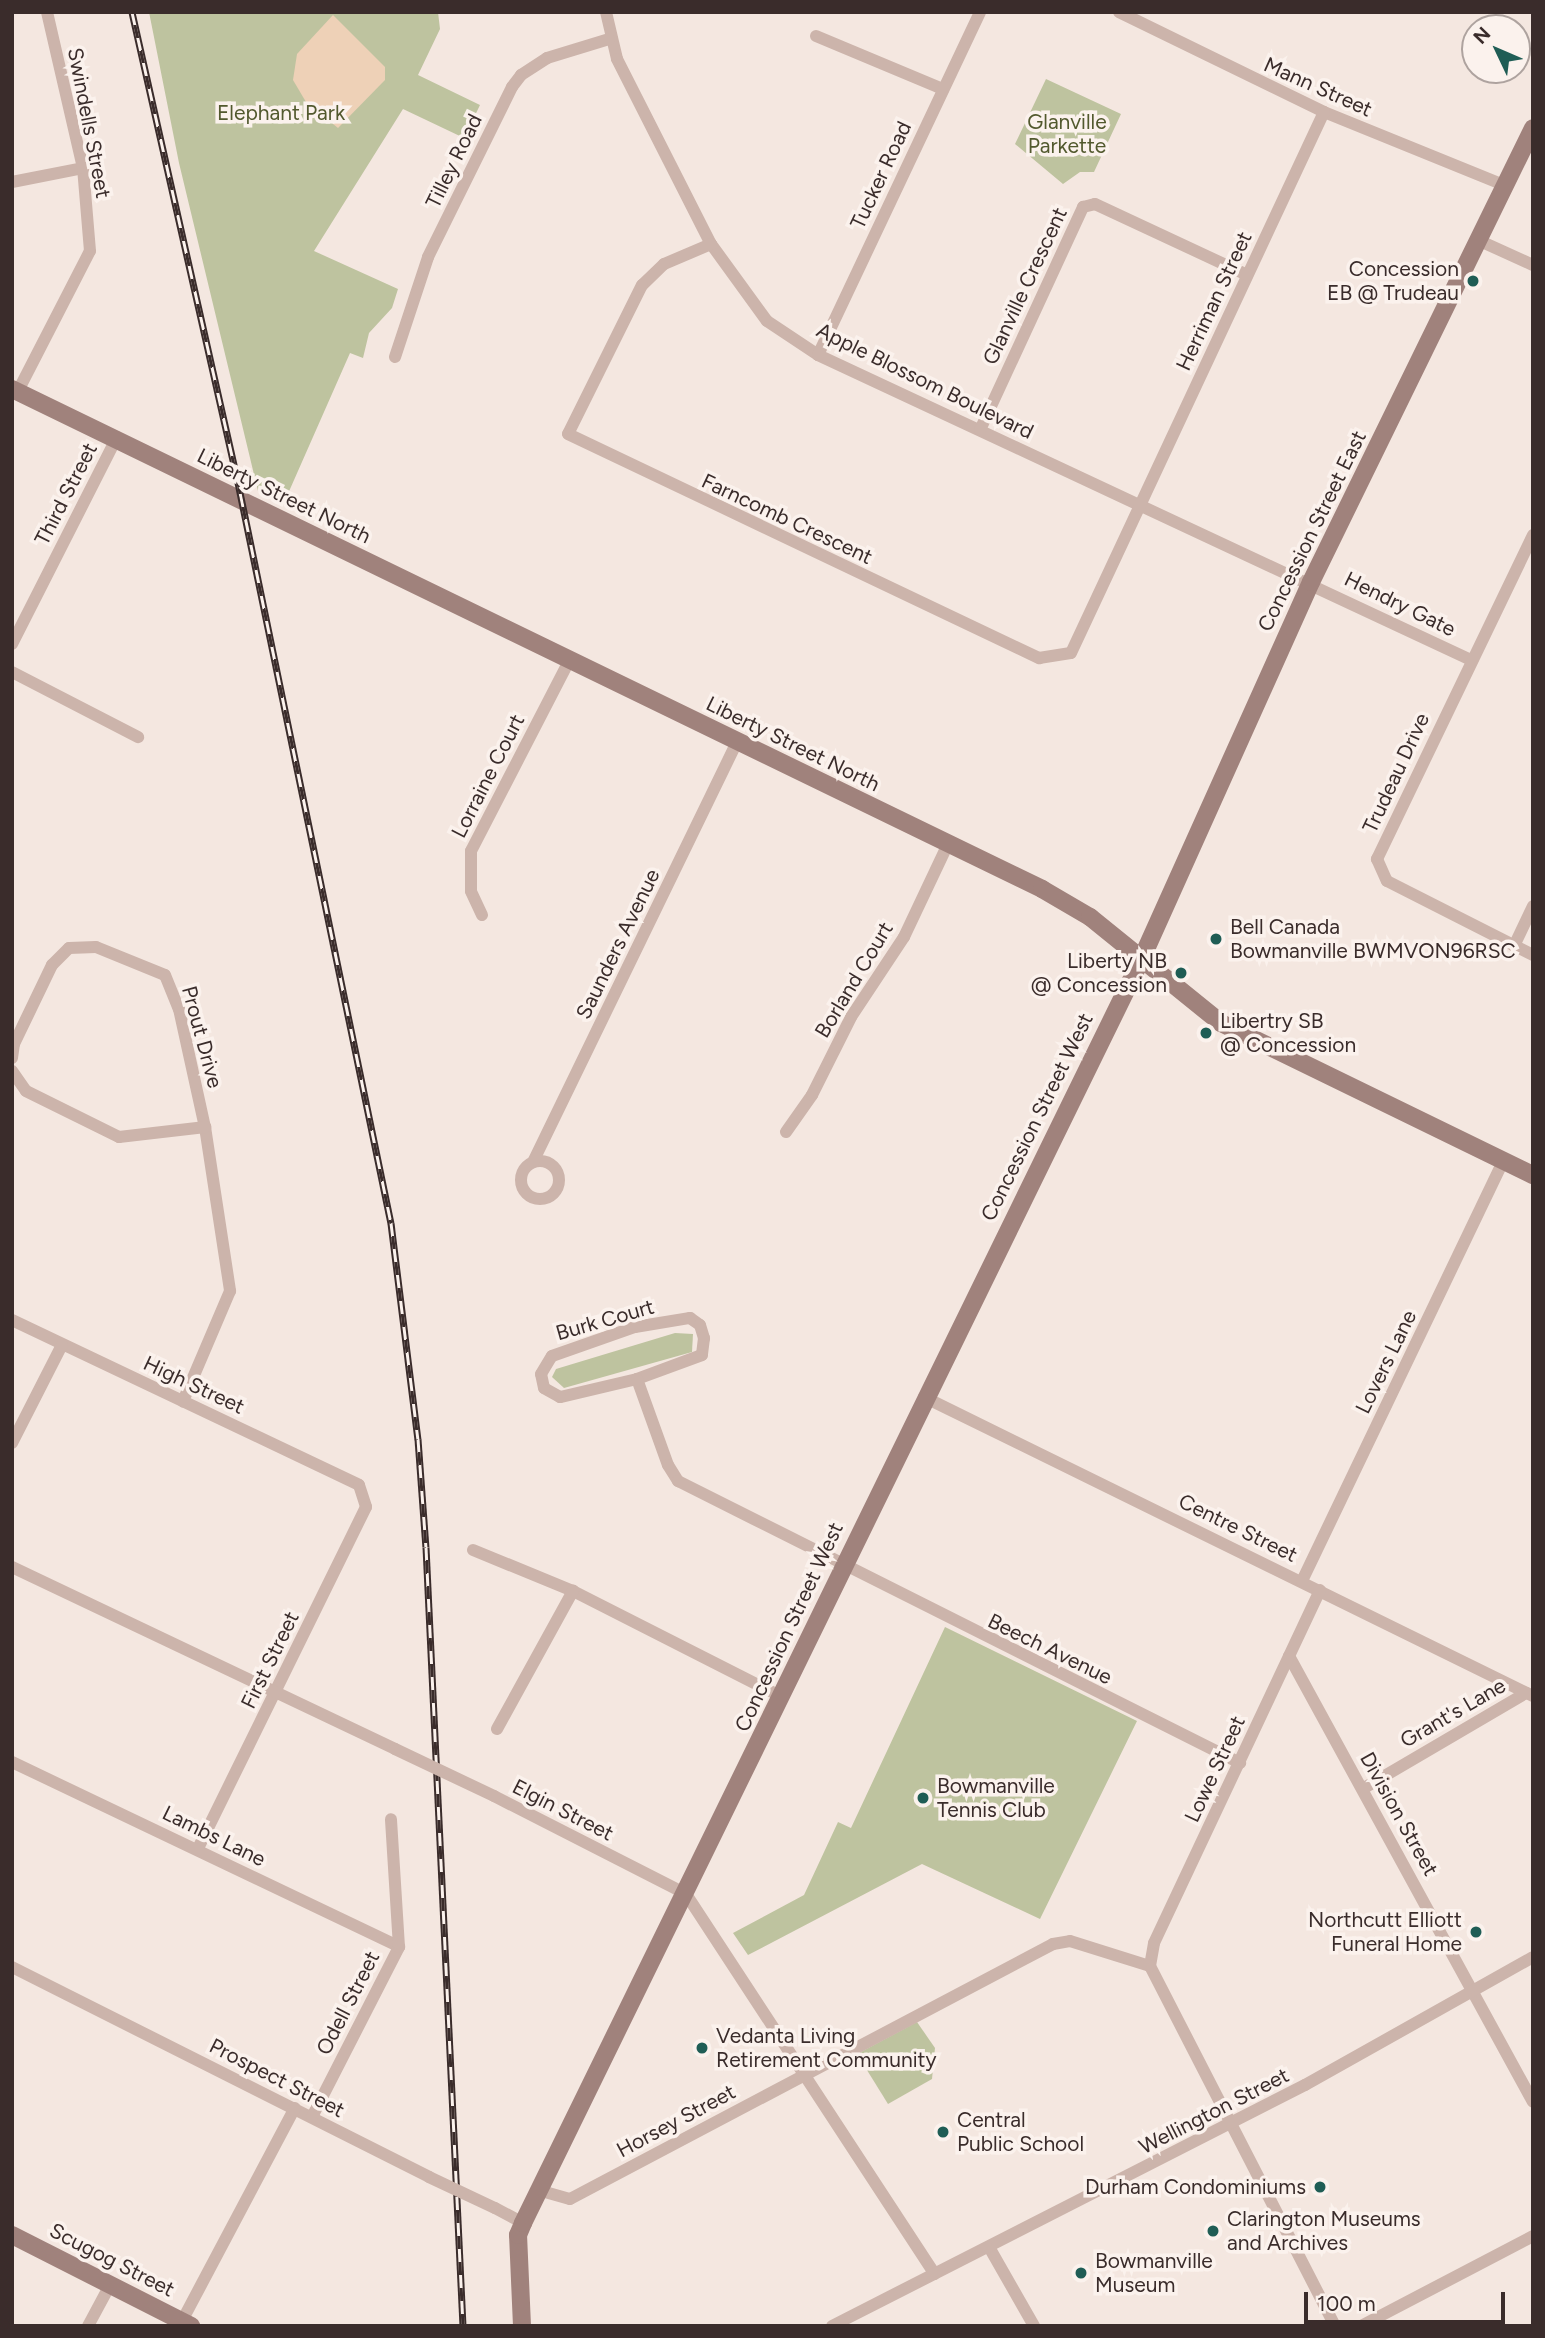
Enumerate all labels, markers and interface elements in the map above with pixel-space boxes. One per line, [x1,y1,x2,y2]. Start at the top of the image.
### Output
north arrow [1461,14,1531,84]
text: N [1469,22,1495,49]
street label: Swindells Street [62,46,116,200]
street label: Mann Street [1260,52,1376,122]
park label: Elephant Park [217,100,345,126]
park label: Glanville Parkette [1027,109,1107,159]
street label: Tilley Road [420,110,488,212]
street label: Tucker Road [845,117,917,233]
street label: Glanville Crescent [978,203,1072,369]
street label: Herriman Street [1171,227,1257,375]
place label: Concession EB @ Trudeau [1327,256,1459,306]
marker: Concession EB @ Trudeau [1465,273,1481,289]
street label: Apple Blossom Boulevard [812,317,1038,445]
street label: Concession Street East [1252,427,1372,635]
street label: Third Street [29,439,103,549]
street label: Liberty Street North [193,443,375,549]
street label: Farncomb Crescent [698,468,876,570]
street label: Hendry Gate [1340,566,1460,642]
street label: Liberty Street North [702,691,884,797]
street label: Trudeau Drive [1357,709,1435,837]
street label: Lorraine Court [446,710,530,842]
street label: Saunders Avenue [571,865,665,1023]
place label: Bell Canada Bowmanville BWMVON96RSC [1230,914,1516,964]
street label: Borland Court [810,917,898,1043]
marker: Bell Canada Bowmanville BWMVON96RSC [1208,931,1224,947]
place label: Liberty NB @ Concession [1031,948,1167,998]
marker: Liberty NB @ Concession [1173,965,1189,981]
street label: Prout Drive [176,983,228,1091]
place label: Libertry SB @ Concession [1220,1008,1356,1058]
street label: Concession Street West [976,1009,1098,1225]
marker: Libertry SB @ Concession [1198,1025,1214,1041]
street label: Burk Court [553,1294,657,1346]
street label: Lovers Lane [1350,1306,1422,1418]
street label: High Street [139,1351,249,1419]
street label: Centre Street [1175,1488,1301,1568]
street label: Concession Street West [729,1518,849,1736]
street label: First Street [236,1607,304,1713]
street label: Beech Avenue [984,1608,1116,1690]
street label: Grant's Lane [1396,1673,1510,1753]
street label: Lowe Street [1179,1712,1251,1826]
street label: Division Street [1355,1748,1443,1880]
place label: Bowmanville Tennis Club [937,1773,1055,1823]
street label: Elgin Street [508,1774,618,1846]
marker: Bowmanville Tennis Club [915,1790,931,1806]
street label: Lambs Lane [158,1800,270,1872]
place label: Northcutt Elliott Funeral Home [1308,1907,1462,1957]
marker: Northcutt Elliott Funeral Home [1468,1924,1484,1940]
street label: Odell Street [311,1947,385,2059]
place label: Vedanta Living Retirement Community [716,2023,937,2073]
street label: Prospect Street [205,2033,349,2123]
marker: Vedanta Living Retirement Community [694,2040,710,2056]
street label: Wellington Street [1135,2062,1293,2160]
street label: Horsey Street [612,2079,740,2163]
place label: Central Public School [957,2107,1084,2157]
marker: Central Public School [935,2124,951,2140]
place label: Durham Condominiums [1085,2174,1306,2200]
marker: Durham Condominiums [1312,2179,1328,2195]
place label: Clarington Museums and Archives [1227,2206,1421,2256]
street label: Scugog Street [45,2218,179,2302]
marker: Clarington Museums and Archives [1205,2223,1221,2239]
place label: Bowmanville Museum [1095,2248,1213,2298]
marker: Bowmanville Museum [1073,2265,1089,2281]
scale bar [1307,2278,1508,2322]
text: 100 m [1317,2291,1376,2316]

